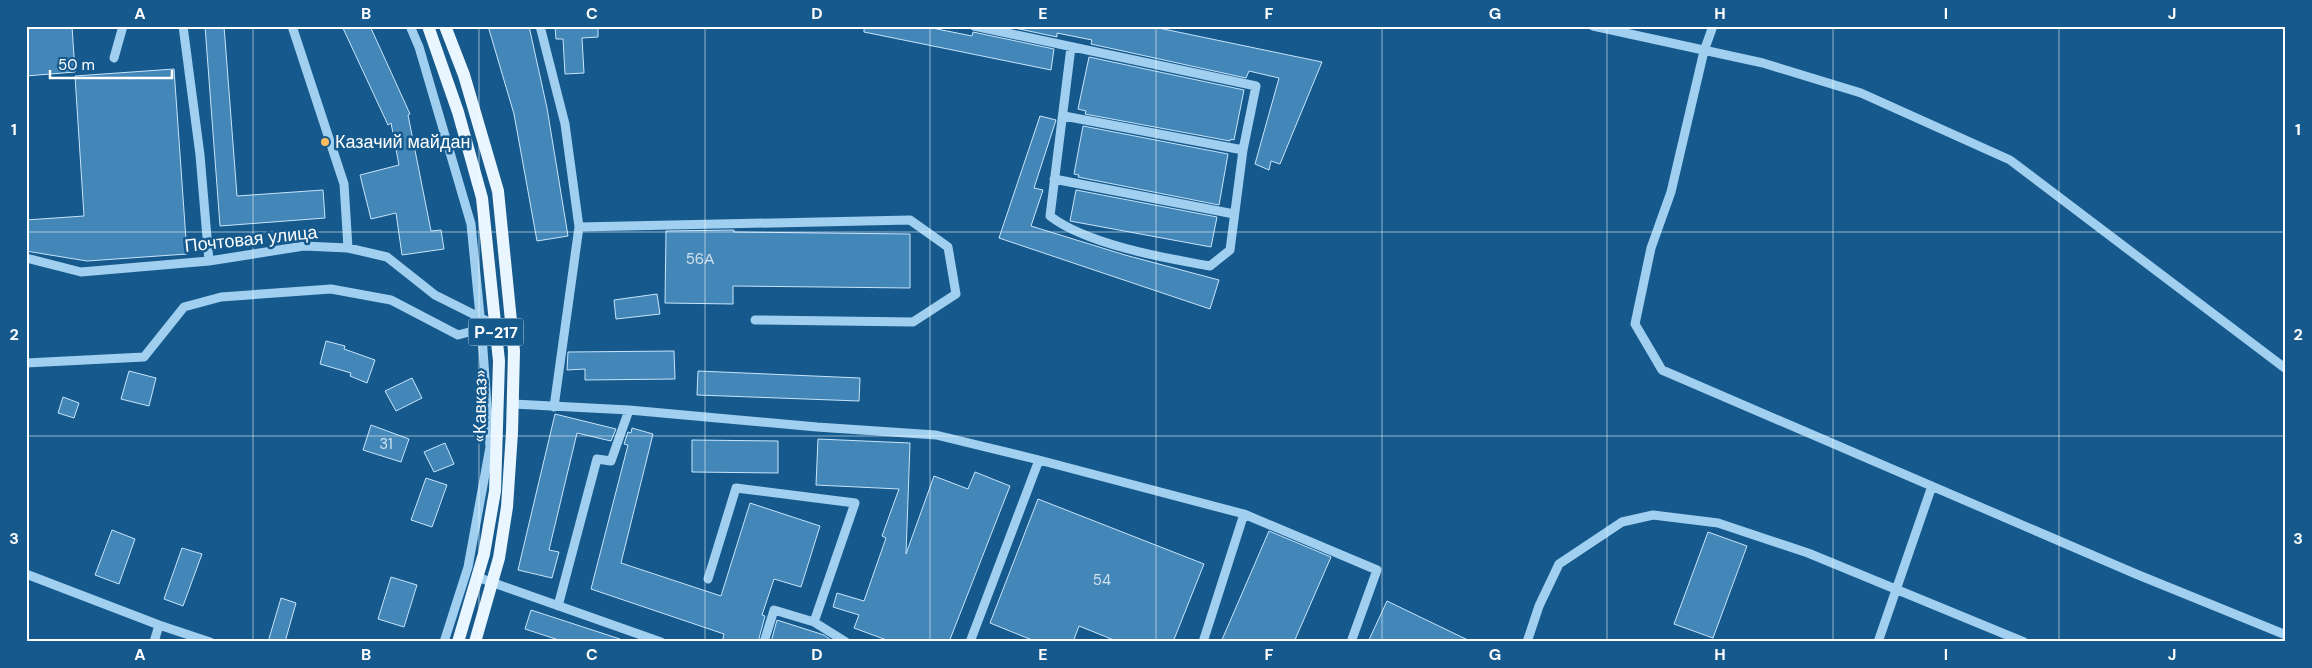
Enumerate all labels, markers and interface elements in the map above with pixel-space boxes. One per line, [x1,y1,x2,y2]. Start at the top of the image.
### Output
text: A [134,3,146,24]
text: B [361,3,371,24]
text: C [586,3,598,24]
text: D [811,3,823,24]
text: E [1038,3,1048,24]
text: F [1265,3,1274,24]
text: G [1489,3,1501,24]
text: H [1714,3,1726,24]
text: I [1944,3,1948,24]
text: J [2168,3,2176,24]
scale bar [50,48,172,80]
text: 50 m [58,55,95,75]
text: 1 [11,119,17,140]
text: 1 [2295,119,2301,140]
place label: Казачий майдан [335,130,470,154]
marker: Казачий майдан [319,136,331,148]
street label: Почтовая улица [183,220,320,258]
house number: 56А [686,249,714,269]
road number: Р-217 [468,318,524,346]
text: 2 [9,324,19,345]
text: 2 [2293,324,2303,345]
street label: «Кавказ» [467,369,493,443]
house number: 31 [379,434,393,454]
text: 3 [9,528,19,549]
text: 3 [2293,528,2303,549]
house number: 54 [1093,570,1111,590]
text: A [134,644,146,665]
text: B [361,644,371,665]
text: C [586,644,598,665]
text: D [811,644,823,665]
text: E [1038,644,1048,665]
text: F [1265,644,1274,665]
text: G [1489,644,1501,665]
text: H [1714,644,1726,665]
text: I [1944,644,1948,665]
text: J [2168,644,2176,665]

